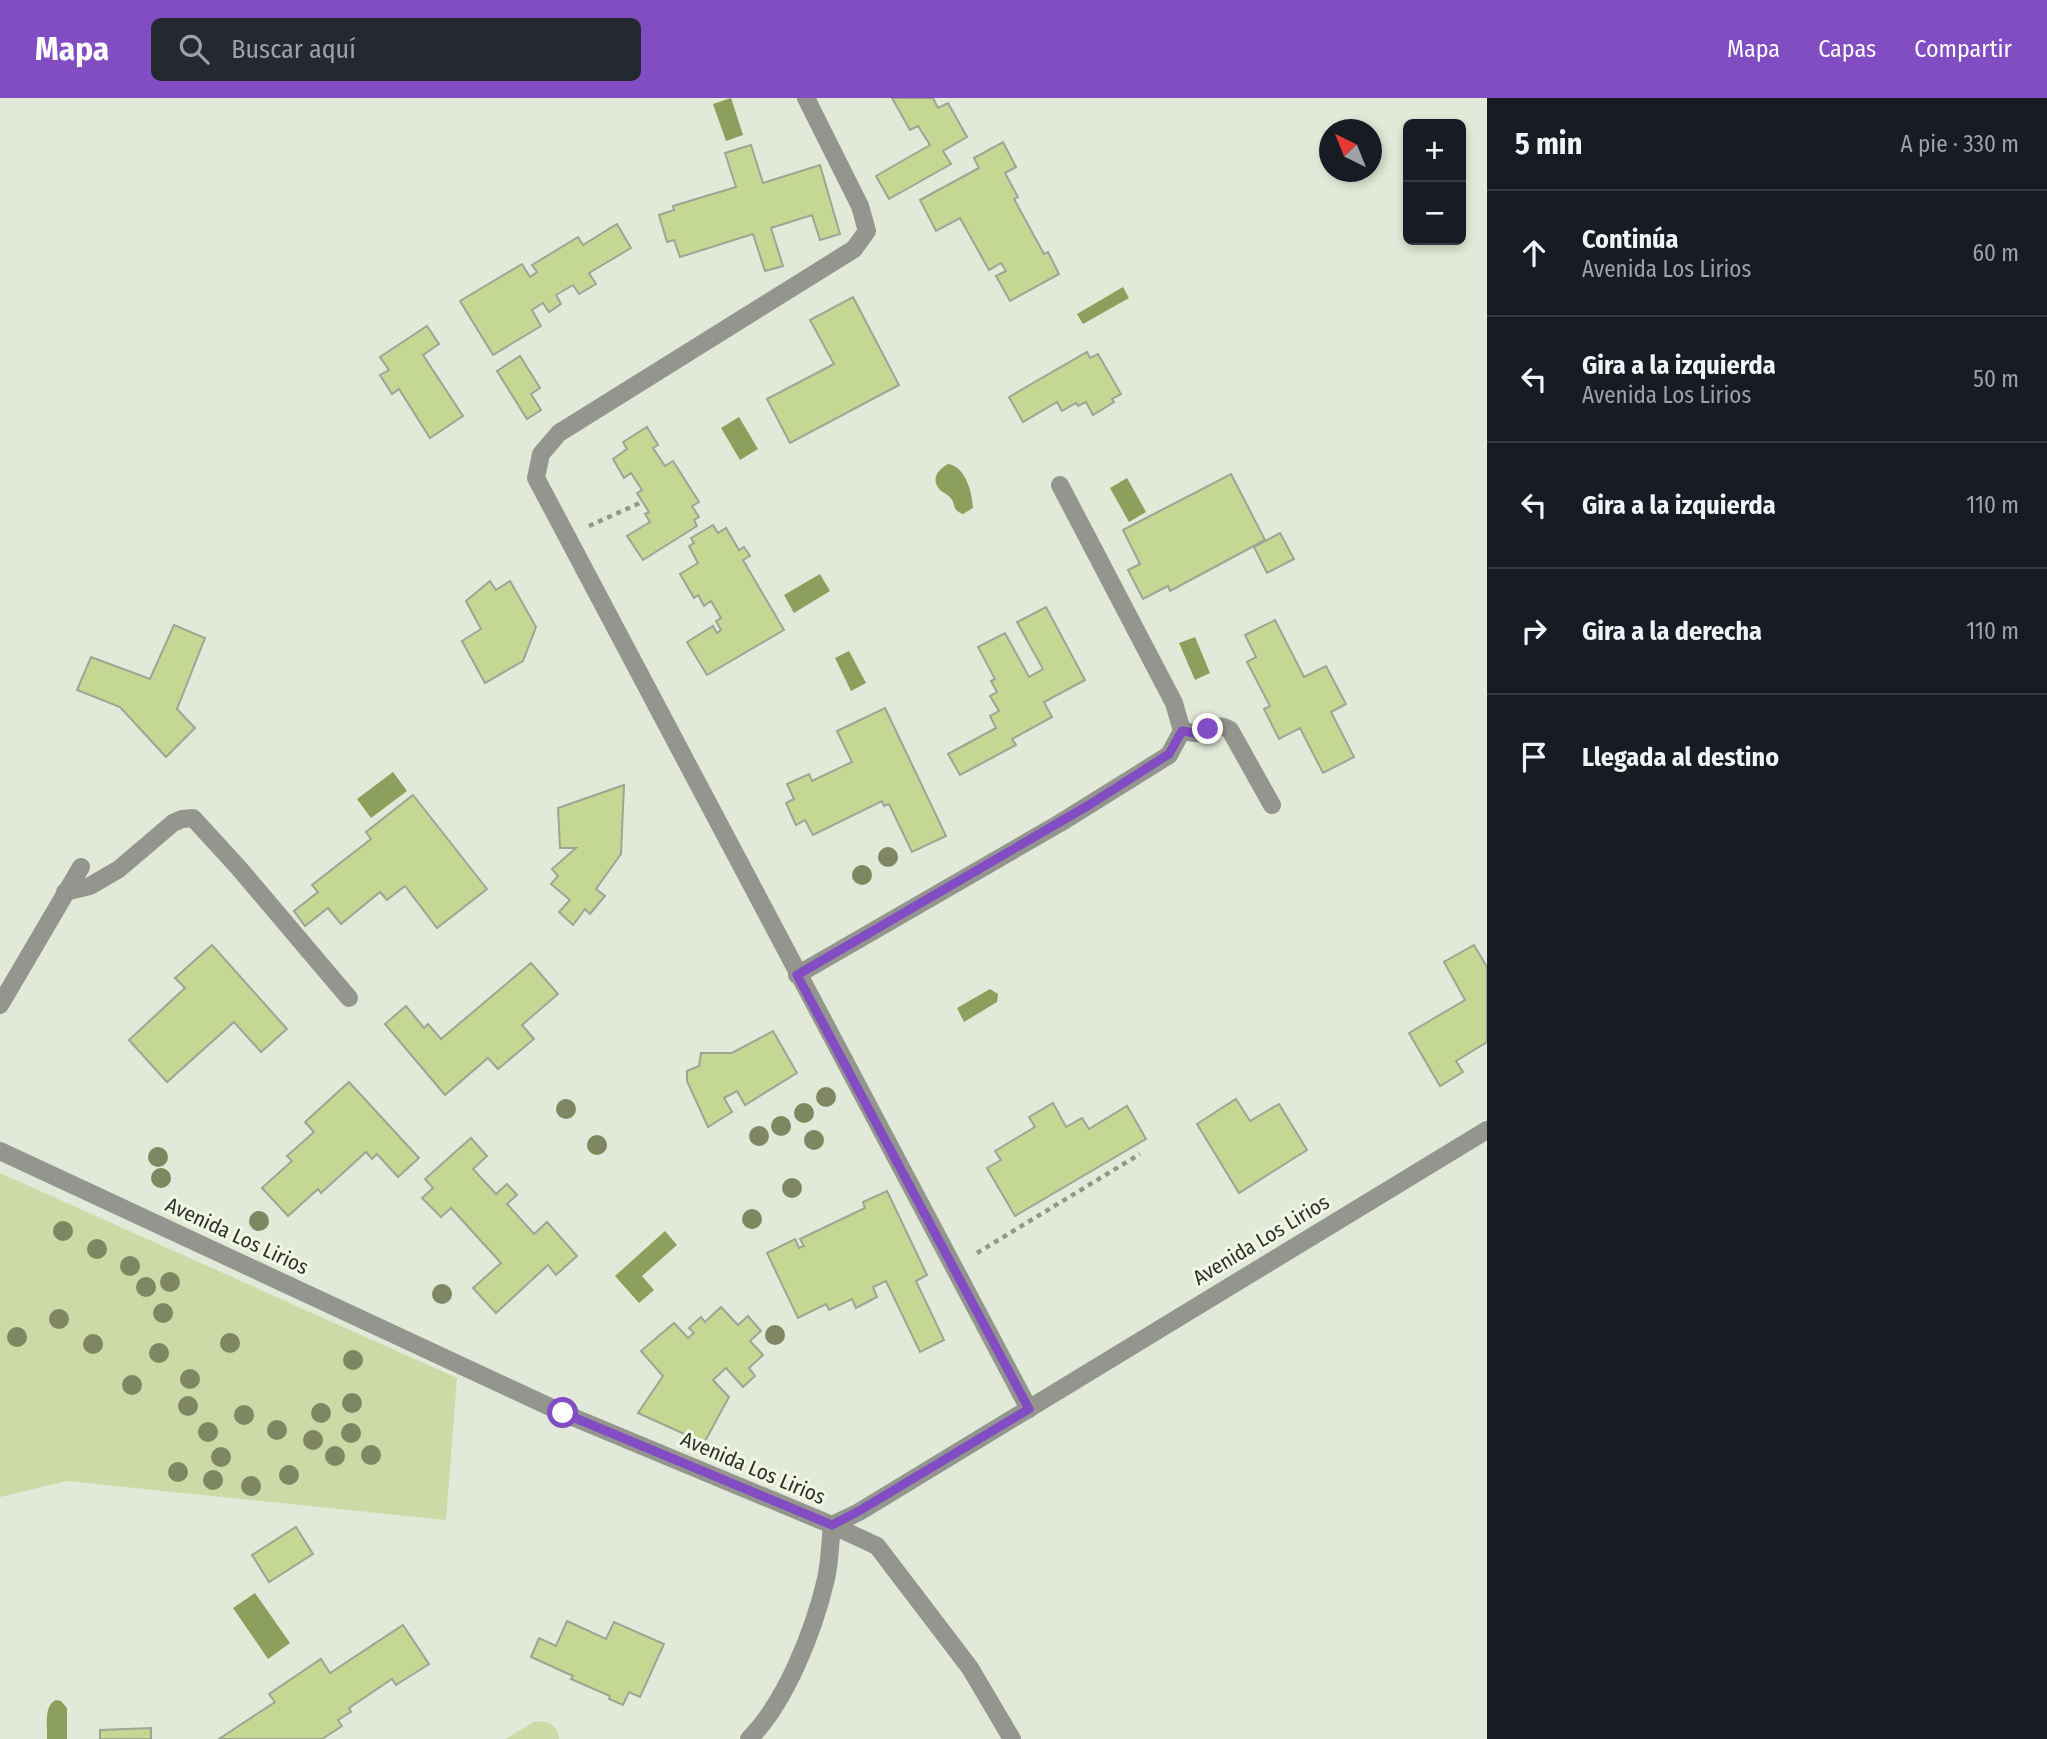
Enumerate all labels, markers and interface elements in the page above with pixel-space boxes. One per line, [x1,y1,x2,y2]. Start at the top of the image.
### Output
search box [151,18,641,81]
text: Mapa [35,29,109,69]
icon: search [175,30,213,68]
text: Buscar aquí [231,34,356,65]
text: Mapa [1727,35,1780,63]
text: Capas [1818,35,1876,63]
text: Compartir [1914,35,2012,63]
north arrow [1319,119,1382,182]
map controls [1403,119,1466,245]
button: + [1403,119,1466,182]
text: 5 min [1515,126,1582,162]
text: A pie · 330 m [1901,130,2019,158]
button: − [1403,182,1466,245]
text: Continúa [1582,224,1679,255]
icon: ahead [1515,234,1553,272]
text: 60 m [1973,239,2019,267]
text: Avenida Los Lirios [1582,255,1751,283]
text: Gira a la izquierda [1582,350,1776,381]
icon: left [1515,360,1553,398]
text: 50 m [1973,365,2019,393]
text: Avenida Los Lirios [1582,381,1751,409]
icon: left [1515,486,1553,524]
text: Gira a la izquierda [1582,490,1776,521]
text: 110 m [1966,491,2019,519]
icon: right [1515,612,1553,650]
text: Gira a la derecha [1582,616,1762,647]
text: 110 m [1966,617,2019,645]
route end [1192,713,1223,744]
icon: arrive [1515,738,1553,776]
text: Llegada al destino [1582,742,1779,773]
street label: Avenida Los Lirios [1188,1189,1334,1291]
street label: Avenida Los Lirios [161,1192,313,1280]
route start [547,1397,578,1428]
street label: Avenida Los Lirios [677,1426,829,1510]

